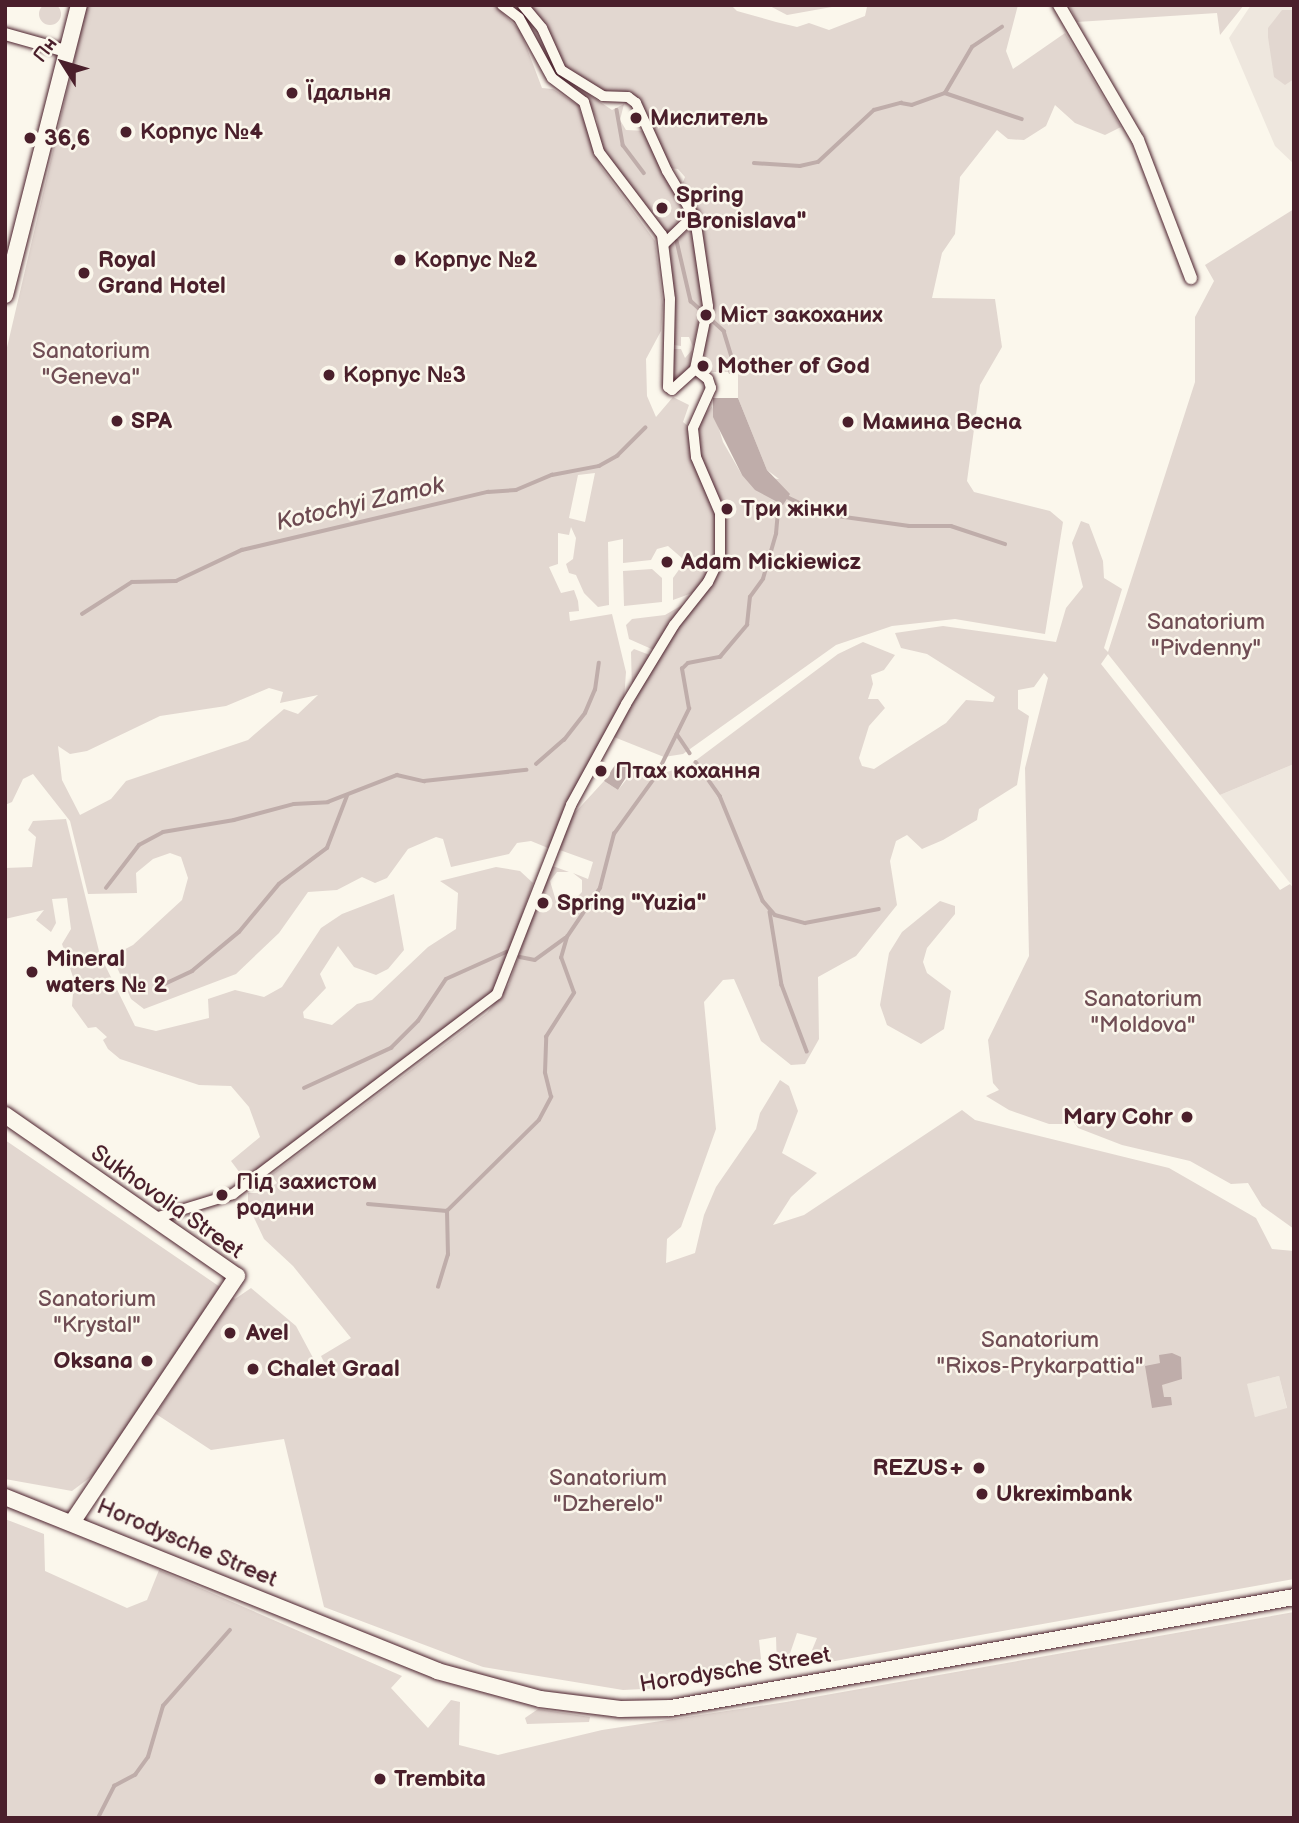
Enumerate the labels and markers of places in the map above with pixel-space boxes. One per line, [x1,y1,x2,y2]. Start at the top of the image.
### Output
place label: Їдальня [306,79,391,107]
marker: Їдальня [284,85,300,101]
place label: Мислитель [650,104,768,132]
marker: Мислитель [628,110,644,126]
place label: Корпус №4 [140,118,263,146]
place label: 36,6 [44,124,90,152]
marker: Корпус №4 [118,124,134,140]
marker: 36,6 [22,130,38,146]
place label: Spring "Bronislava" [676,181,806,235]
marker: Spring "Bronislava" [654,200,670,216]
place label: Royal Grand Hotel [98,246,226,300]
place label: Корпус №2 [414,246,537,274]
marker: Корпус №2 [392,252,408,268]
marker: Royal Grand Hotel [76,265,92,281]
place label: Міст закоханих [720,301,883,329]
marker: Міст закоханих [698,307,714,323]
place label: Mother of God [717,352,870,380]
marker: Mother of God [695,358,711,374]
place label: Корпус №3 [343,361,466,389]
marker: Корпус №3 [321,367,337,383]
place label: SPA [131,407,172,435]
place label: Мамина Весна [862,408,1022,436]
marker: SPA [109,413,125,429]
marker: Мамина Весна [840,414,856,430]
place label: Три жінки [741,495,848,523]
marker: Три жінки [719,501,735,517]
place label: Adam Mickiewicz [681,548,861,576]
marker: Adam Mickiewicz [659,554,675,570]
place label: Птах кохання [615,757,761,785]
marker: Птах кохання [593,763,609,779]
place label: Spring "Yuzia" [557,889,707,917]
marker: Spring "Yuzia" [535,895,551,911]
place label: Mineral waters № 2 [46,945,167,999]
marker: Mineral waters № 2 [24,964,40,980]
place label: Mary Cohr [1062,1103,1173,1131]
marker: Mary Cohr [1179,1109,1195,1125]
place label: Під захистом родини [236,1168,377,1222]
marker: Під захистом родини [214,1187,230,1203]
place label: Avel [246,1319,289,1347]
marker: Avel [220,1323,240,1343]
place label: Oksana [54,1347,133,1375]
marker: Oksana [139,1353,155,1369]
place label: Chalet Graal [267,1355,400,1383]
marker: Chalet Graal [245,1361,261,1377]
place label: REZUS+ [872,1454,965,1482]
marker: REZUS+ [971,1460,987,1476]
place label: Ukreximbank [996,1480,1132,1508]
marker: Ukreximbank [974,1486,990,1502]
place label: Trembita [394,1765,486,1793]
marker: Trembita [372,1771,388,1787]

